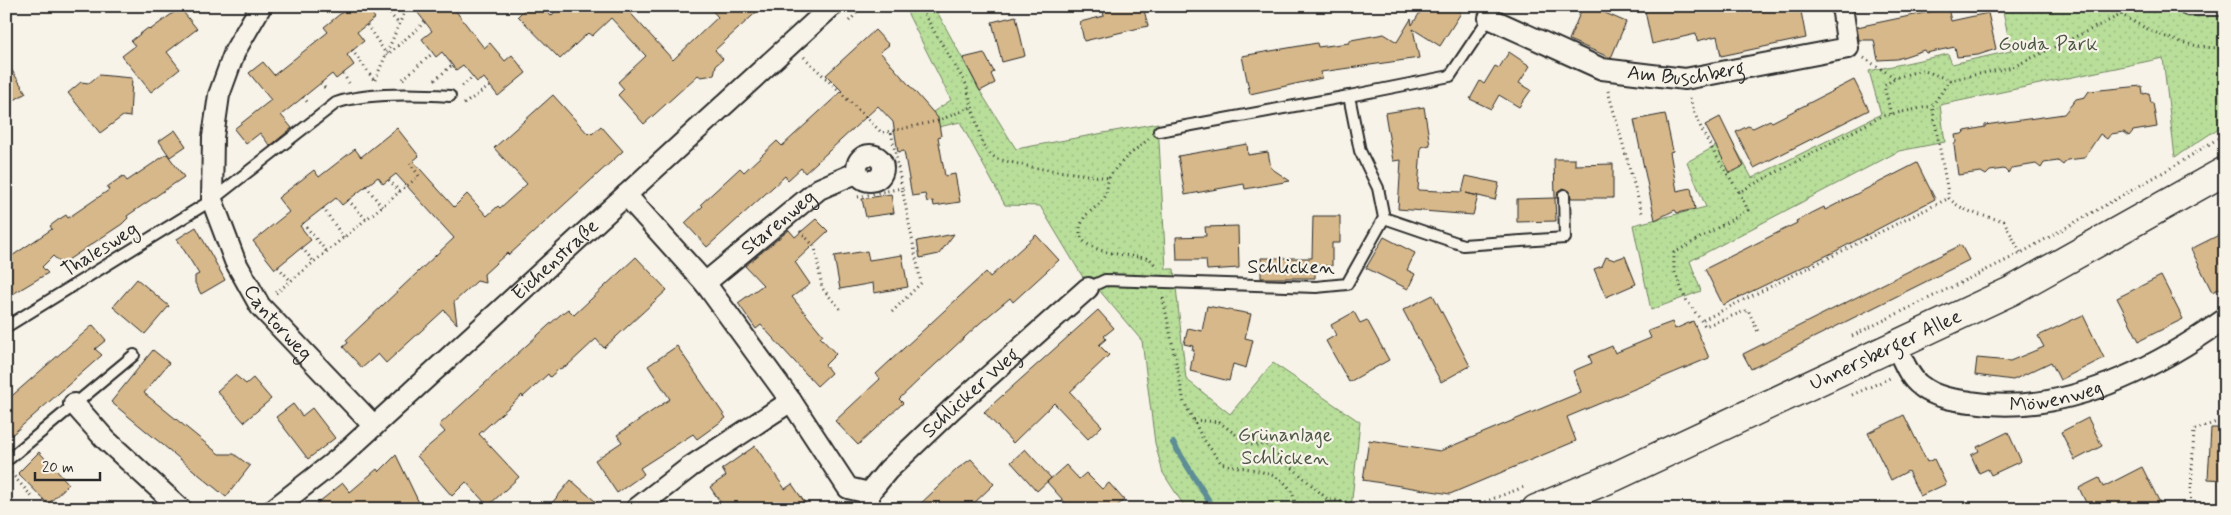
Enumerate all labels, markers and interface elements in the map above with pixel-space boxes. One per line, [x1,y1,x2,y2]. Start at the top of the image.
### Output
park label: Gouda Park [1998,31,2098,58]
street label: Am Buschberg [1626,54,1748,93]
street label: Starenweg [735,184,822,262]
street label: Eichenstraße [506,213,605,307]
street label: Thalesweg [56,216,144,285]
street label: Schlicken [1247,254,1335,281]
street label: Cantorweg [237,280,319,367]
street label: Unnersberger Allee [1805,303,1966,397]
street label: Schlicker Weg [916,342,1027,444]
street label: Möwenweg [2009,374,2106,418]
park label: Grünanlage Schlicken [1238,422,1332,472]
scale bar [35,450,100,482]
text: 20 m [42,458,74,478]

